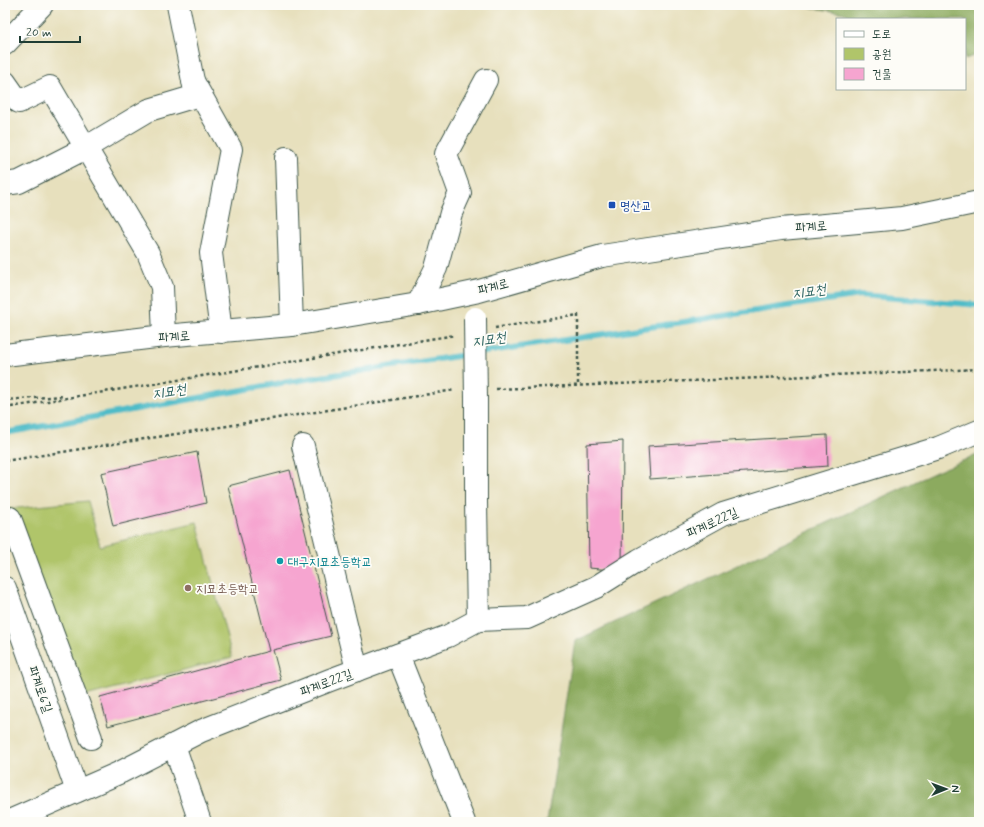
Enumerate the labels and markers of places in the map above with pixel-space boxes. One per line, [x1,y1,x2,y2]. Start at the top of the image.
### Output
place label: 명산교 [620,198,651,215]
marker: 명산교 [607,200,617,210]
place label: 대구지묘초등학교 [288,554,372,571]
marker: 대구지묘초등학교 [275,556,285,566]
place label: 지묘초등학교 [196,581,259,598]
marker: 지묘초등학교 [183,583,193,593]

